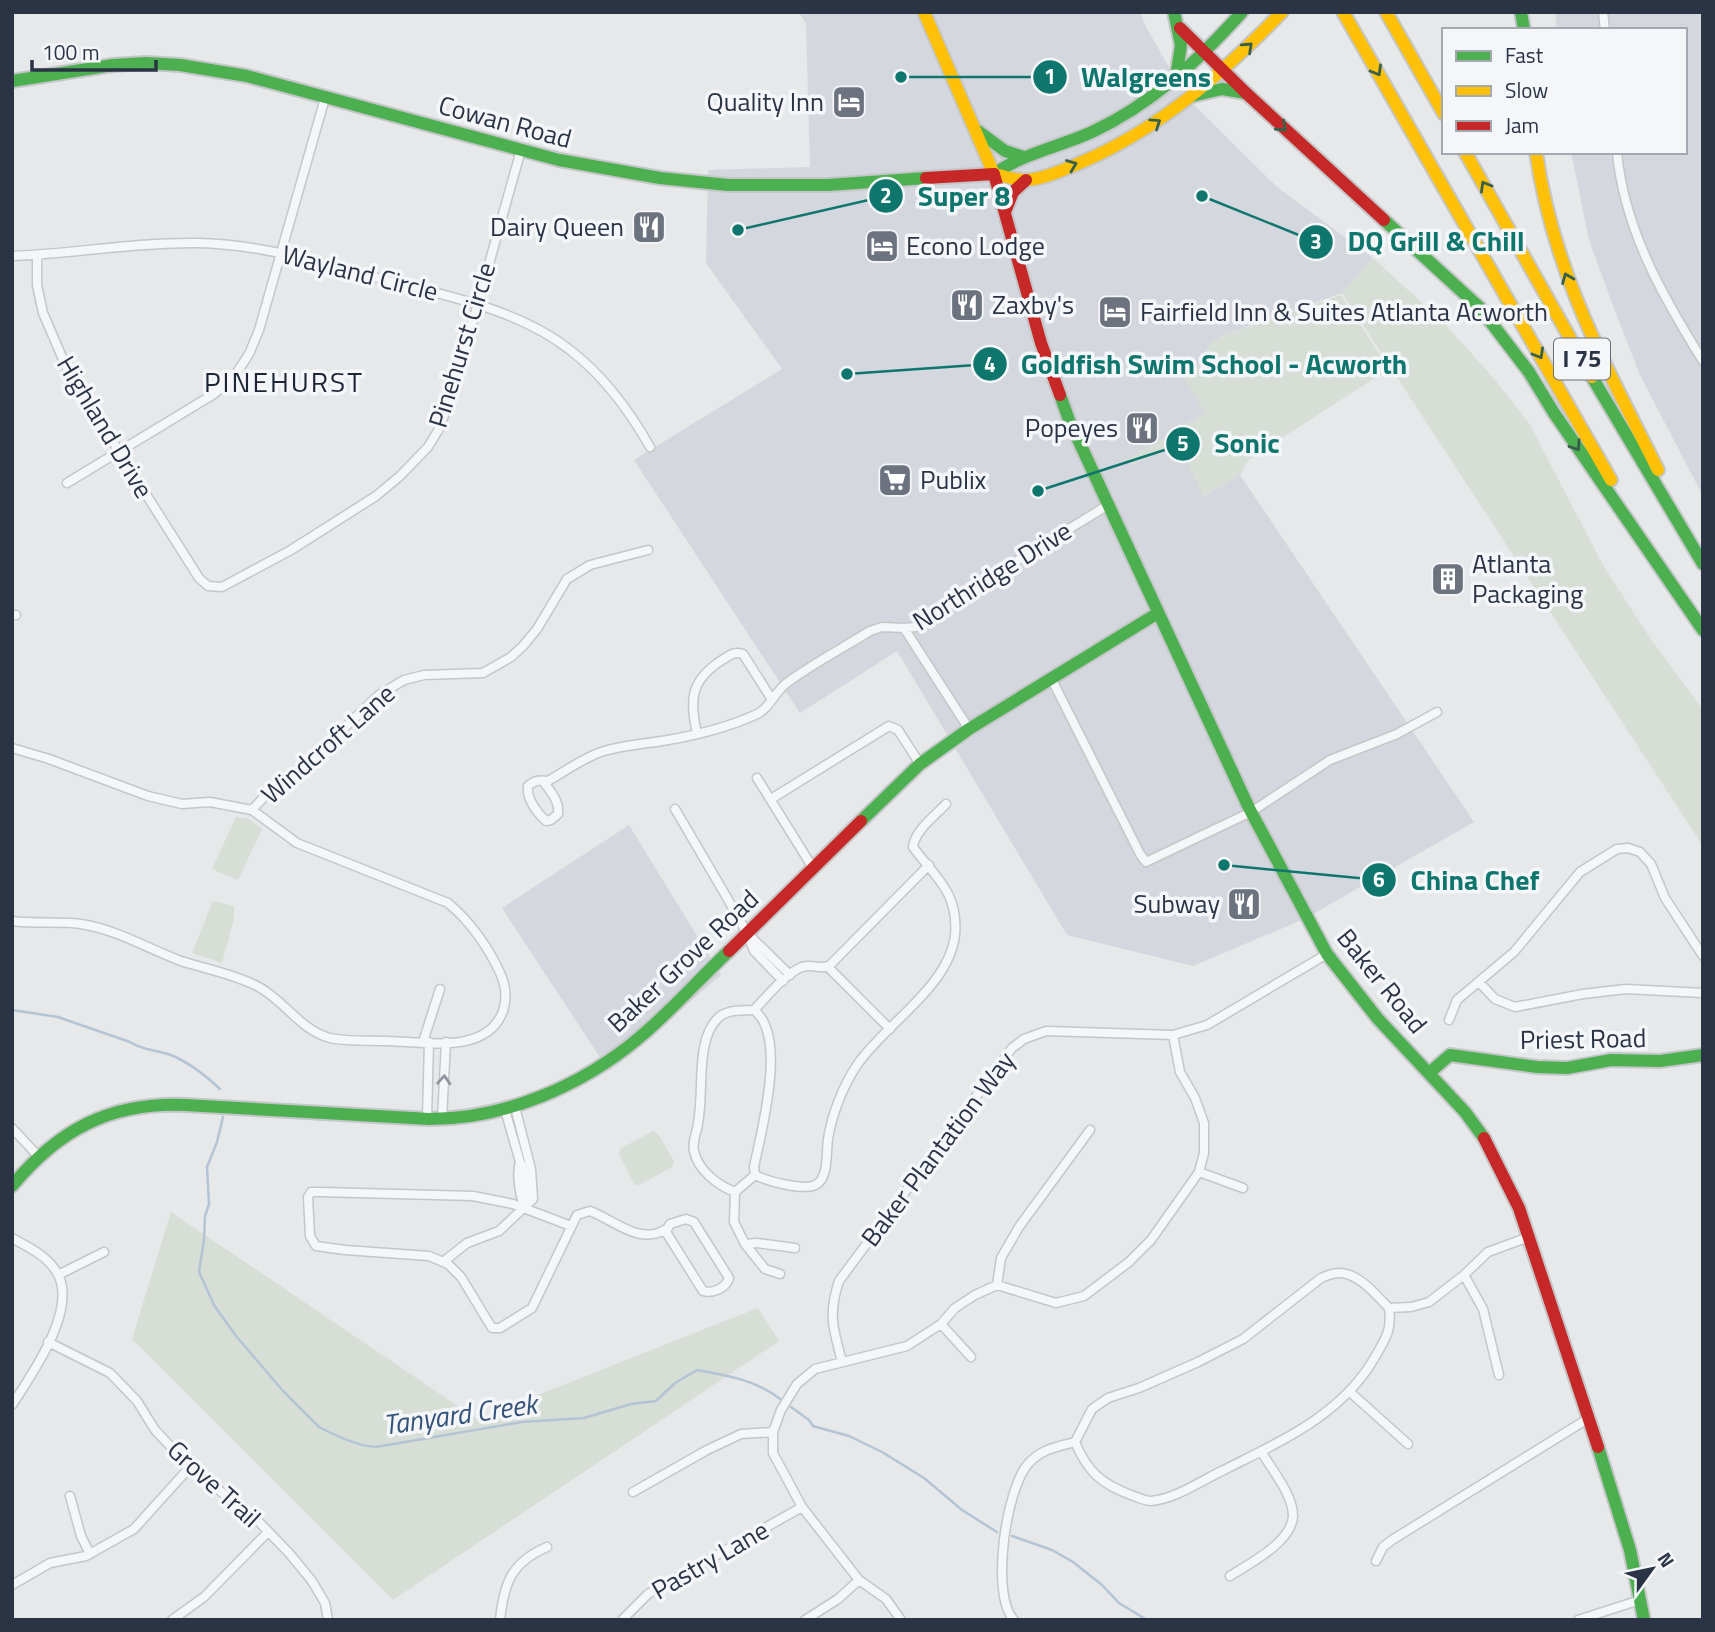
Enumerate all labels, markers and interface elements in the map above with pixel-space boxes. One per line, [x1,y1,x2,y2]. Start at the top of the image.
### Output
scale bar [32,28,156,72]
legend [1442,28,1687,154]
text: 100 m [42,36,99,68]
text: Fast [1505,39,1544,71]
one-way arrow [1240,43,1253,55]
callout: Walgreens [1032,52,1226,101]
text: Walgreens [1081,55,1211,98]
text: 1 [1044,60,1056,92]
one-way arrow [1369,64,1382,77]
text: Slow [1505,74,1548,106]
place label: Quality Inn [707,82,824,121]
hotel icon: Quality Inn [830,83,868,121]
street label: Cowan Road [434,85,576,158]
text: Jam [1505,109,1539,141]
one-way arrow [1148,119,1161,131]
one-way arrow [1274,119,1287,131]
one-way arrow [1066,160,1078,174]
callout: Super 8 [869,171,1024,220]
text: Super 8 [918,174,1010,217]
text: 2 [880,179,892,211]
one-way arrow [1480,181,1493,194]
place label: Dairy Queen [490,207,624,246]
restaurant icon: Dairy Queen [630,208,668,246]
callout: DQ Grill & Chill [1299,217,1539,266]
text: DQ Grill & Chill [1347,219,1525,262]
text: 3 [1310,225,1322,257]
place label: Econo Lodge [906,226,1045,265]
hotel icon: Econo Lodge [863,227,901,265]
street label: Wayland Circle [278,234,442,311]
street label: Pinehurst Circle [418,257,505,432]
one-way arrow [1562,273,1576,285]
place label: Zaxby's [992,285,1074,324]
restaurant icon: Zaxby's [948,286,986,324]
place label: Fairfield Inn & Suites Atlanta Acworth [1140,292,1548,331]
hotel icon: Fairfield Inn & Suites Atlanta Acworth [1096,293,1134,331]
road number: I 75 [1554,338,1610,380]
callout: Goldfish Swim School - Acworth [972,340,1422,389]
text: Goldfish Swim School - Acworth [1021,342,1407,385]
one-way arrow [1530,346,1543,359]
street label: Highland Drive [48,348,163,505]
text: 4 [984,348,996,380]
district label: PINEHURST [204,360,364,403]
place label: Popeyes [1025,408,1118,447]
restaurant icon: Popeyes [1123,409,1161,447]
callout: Sonic [1165,419,1294,468]
text: Sonic [1214,421,1280,464]
text: 5 [1177,427,1189,459]
one-way arrow [1568,438,1581,451]
place label: Publix [920,460,987,499]
supermarket icon: Publix [876,461,914,499]
street label: Northridge Drive [905,511,1079,640]
place label: Atlanta Packaging [1472,544,1583,613]
building icon: Atlanta Packaging [1429,560,1467,598]
street label: Windcroft Lane [252,674,403,813]
callout: China Chef [1362,856,1553,905]
text: China Chef [1411,858,1539,901]
text: 6 [1373,863,1385,895]
street label: Baker Grove Road [598,880,767,1041]
place label: Subway [1133,884,1220,923]
restaurant icon: Subway [1225,885,1263,923]
street label: Baker Road [1328,920,1437,1042]
street label: Priest Road [1519,1018,1647,1059]
street label: Baker Plantation Way [851,1043,1024,1255]
one-way arrow [437,1075,452,1086]
water label: Tanyard Creek [380,1381,543,1446]
street label: Grove Trail [159,1431,270,1536]
street label: Pastry Lane [644,1510,776,1609]
north arrow [1617,1534,1687,1604]
text: N [1651,1546,1682,1573]

